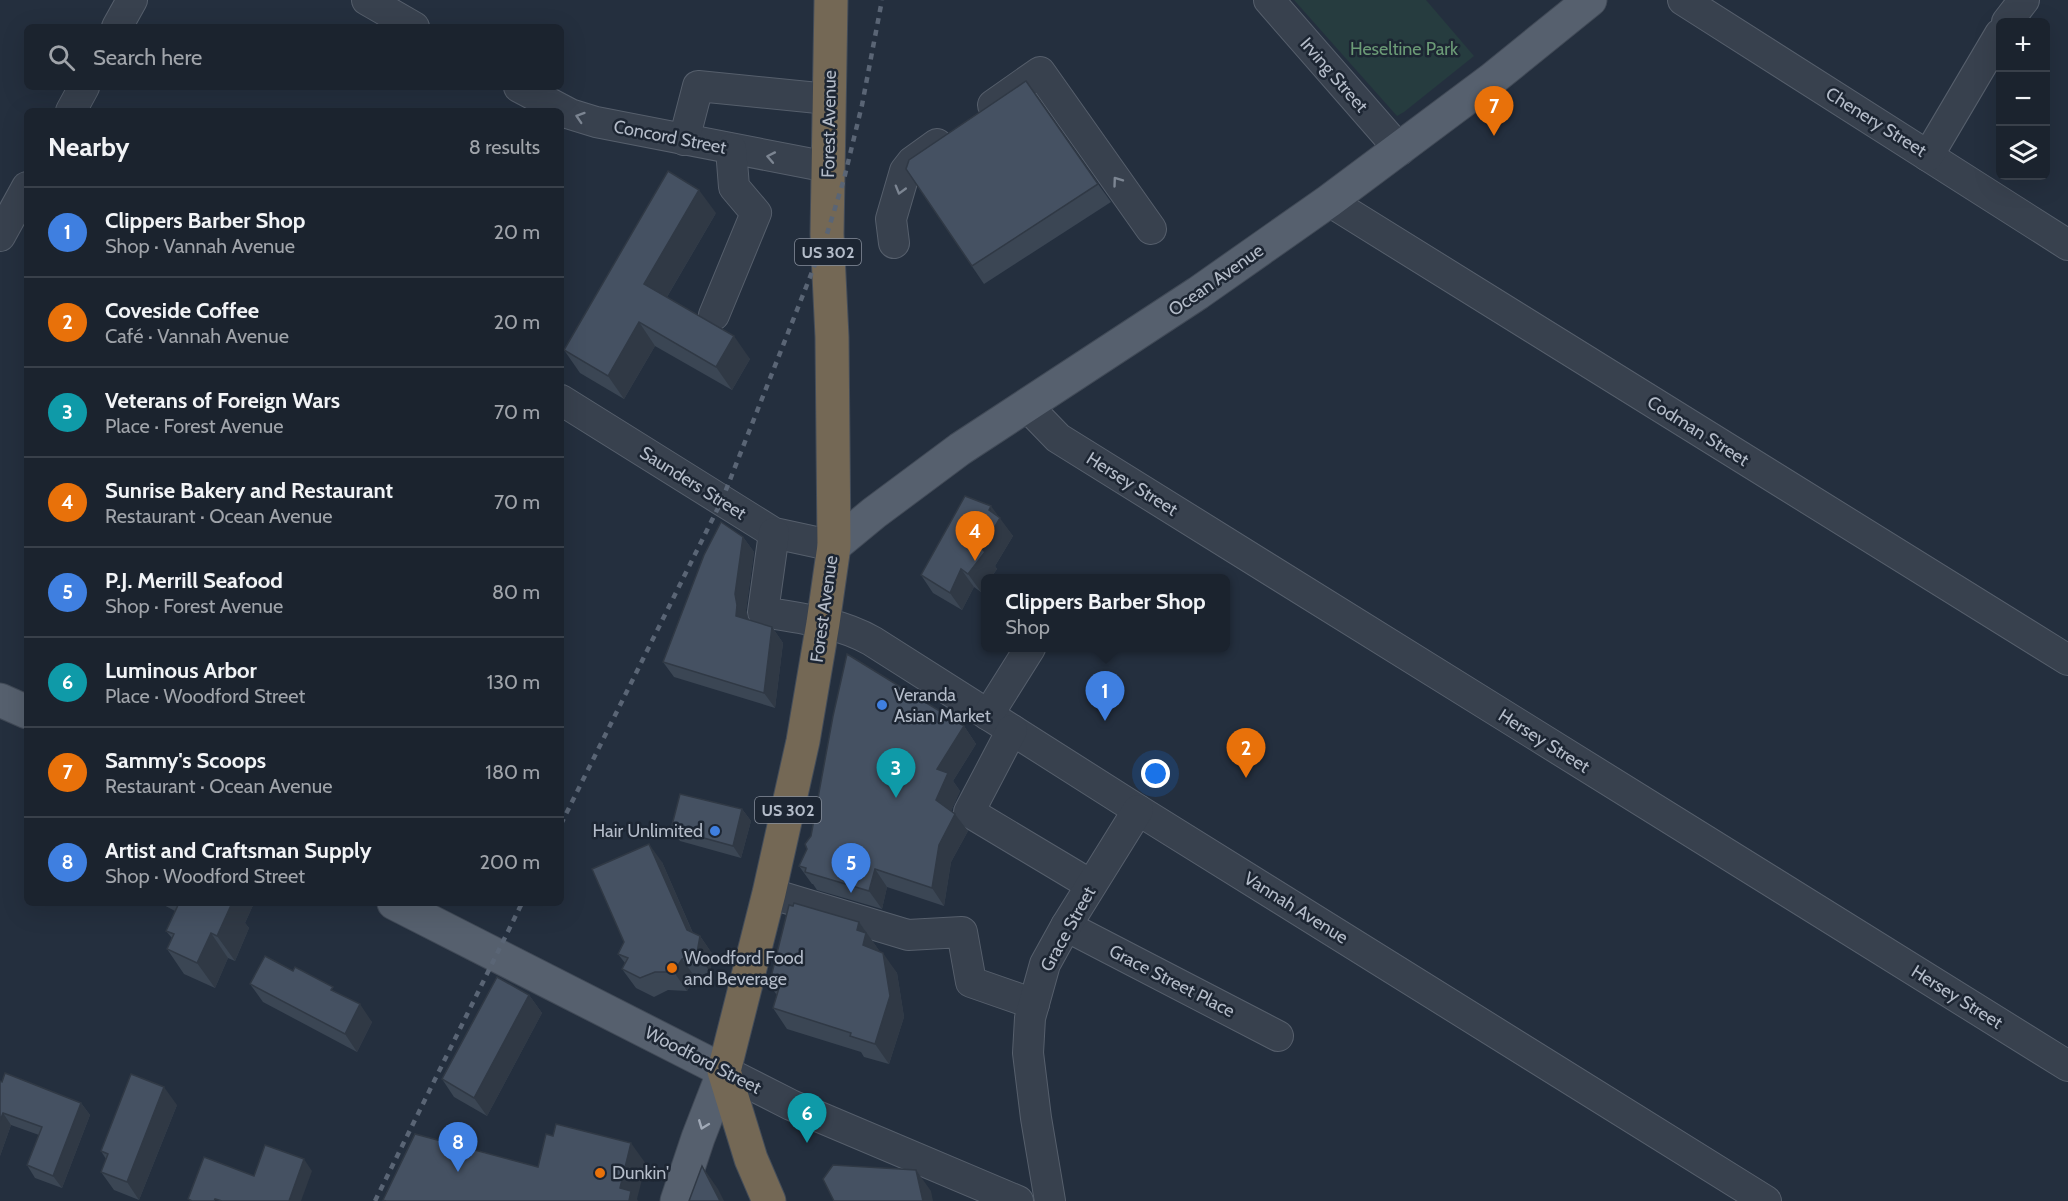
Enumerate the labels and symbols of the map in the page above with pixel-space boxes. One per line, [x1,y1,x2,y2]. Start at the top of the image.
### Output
street label: Irving Street [1295,33,1373,117]
park label: Heseltine Park [1350,38,1459,60]
street label: Forest Avenue [817,70,841,178]
street label: Chenery Street [1822,82,1930,162]
pin: 7 [1474,86,1514,136]
one-way arrow [575,112,586,124]
street label: Concord Street [612,115,728,159]
one-way arrow [766,151,776,164]
one-way arrow [1113,177,1124,188]
one-way arrow [894,185,907,195]
road number: US 302 [795,239,861,265]
street label: Ocean Avenue [1164,239,1268,321]
street label: Codman Street [1643,391,1753,471]
street label: Saunders Street [636,442,750,524]
street label: Hersey Street [1082,447,1182,521]
pin: 4 [956,512,994,561]
street label: Forest Avenue [806,554,842,664]
pin: 1 [1086,672,1124,721]
place label: Veranda Asian Market [894,684,991,727]
marker: Veranda Asian Market [875,698,889,712]
street label: Hersey Street [1494,704,1594,778]
pin: 2 [1226,728,1266,778]
pin: 3 [876,748,916,798]
your location [1141,759,1170,788]
road number: US 302 [755,797,821,823]
place label: Hair Unlimited [593,820,703,842]
marker: Hair Unlimited [708,824,722,838]
pin: 5 [832,844,870,893]
street label: Vannah Avenue [1240,867,1352,949]
street label: Grace Street [1036,883,1100,975]
street label: Grace Street Place [1105,940,1239,1022]
place label: Woodford Food and Beverage [684,947,804,990]
street label: Hersey Street [1907,960,2007,1034]
marker: Woodford Food and Beverage [665,961,679,975]
street label: Woodford Street [641,1021,765,1099]
pin: 6 [788,1094,826,1143]
one-way arrow [698,1119,710,1130]
pin: 8 [438,1122,478,1172]
place label: Dunkin' [612,1162,669,1184]
marker: Dunkin' [593,1166,607,1180]

